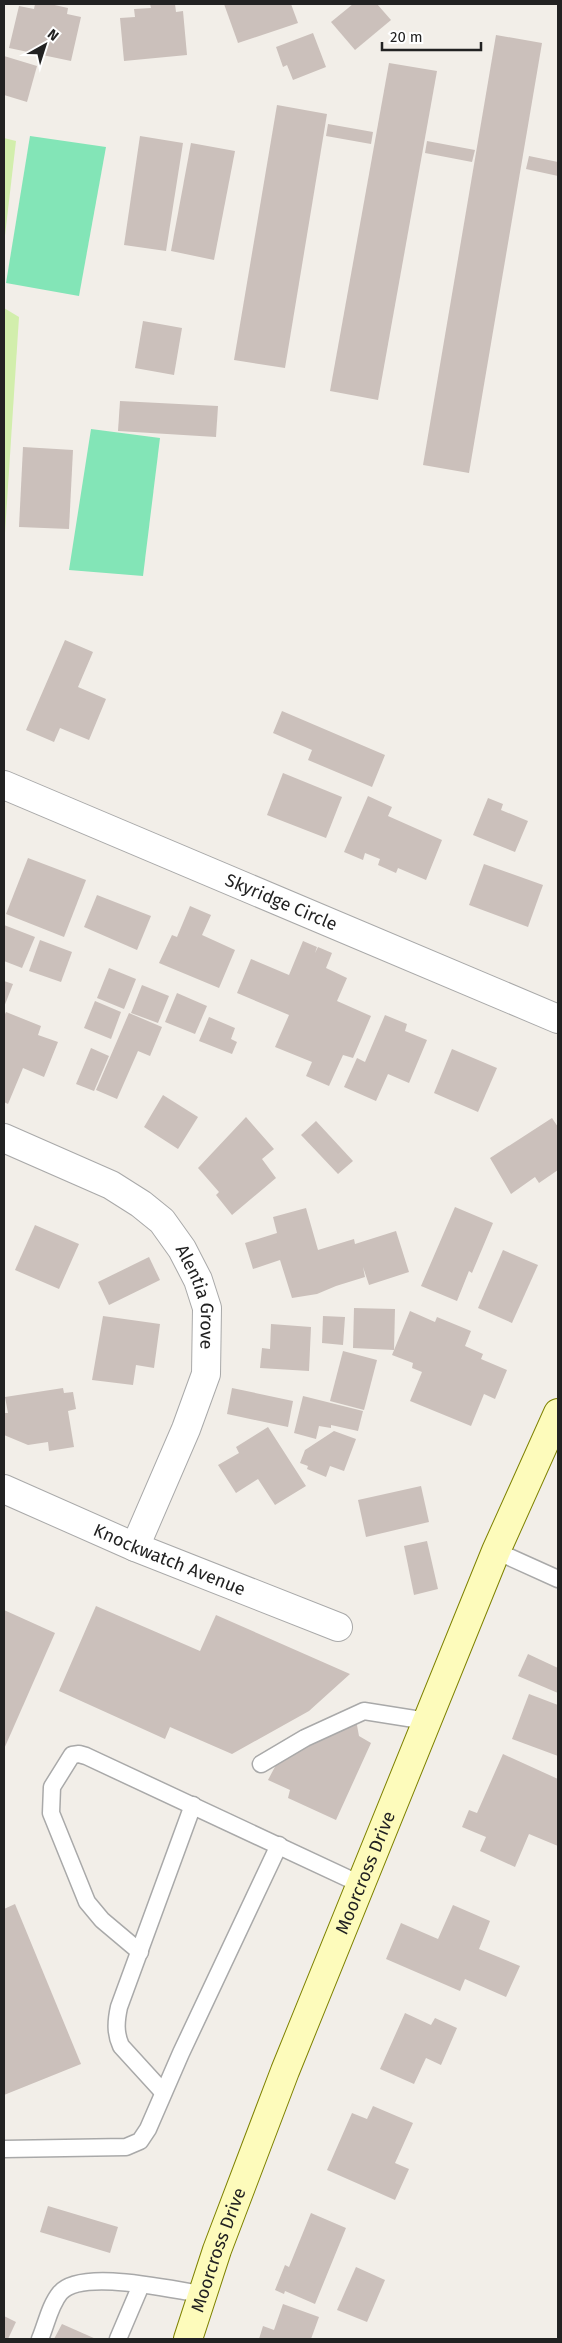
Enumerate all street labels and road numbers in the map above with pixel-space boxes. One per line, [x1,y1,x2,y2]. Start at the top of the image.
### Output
street label: Skyridge Circle [222,869,341,936]
street label: Alentia Grove [171,1241,218,1350]
street label: Knockwatch Avenue [90,1519,249,1600]
street label: Moorcross Drive [331,1808,400,1937]
street label: Moorcross Drive [186,2185,251,2315]

